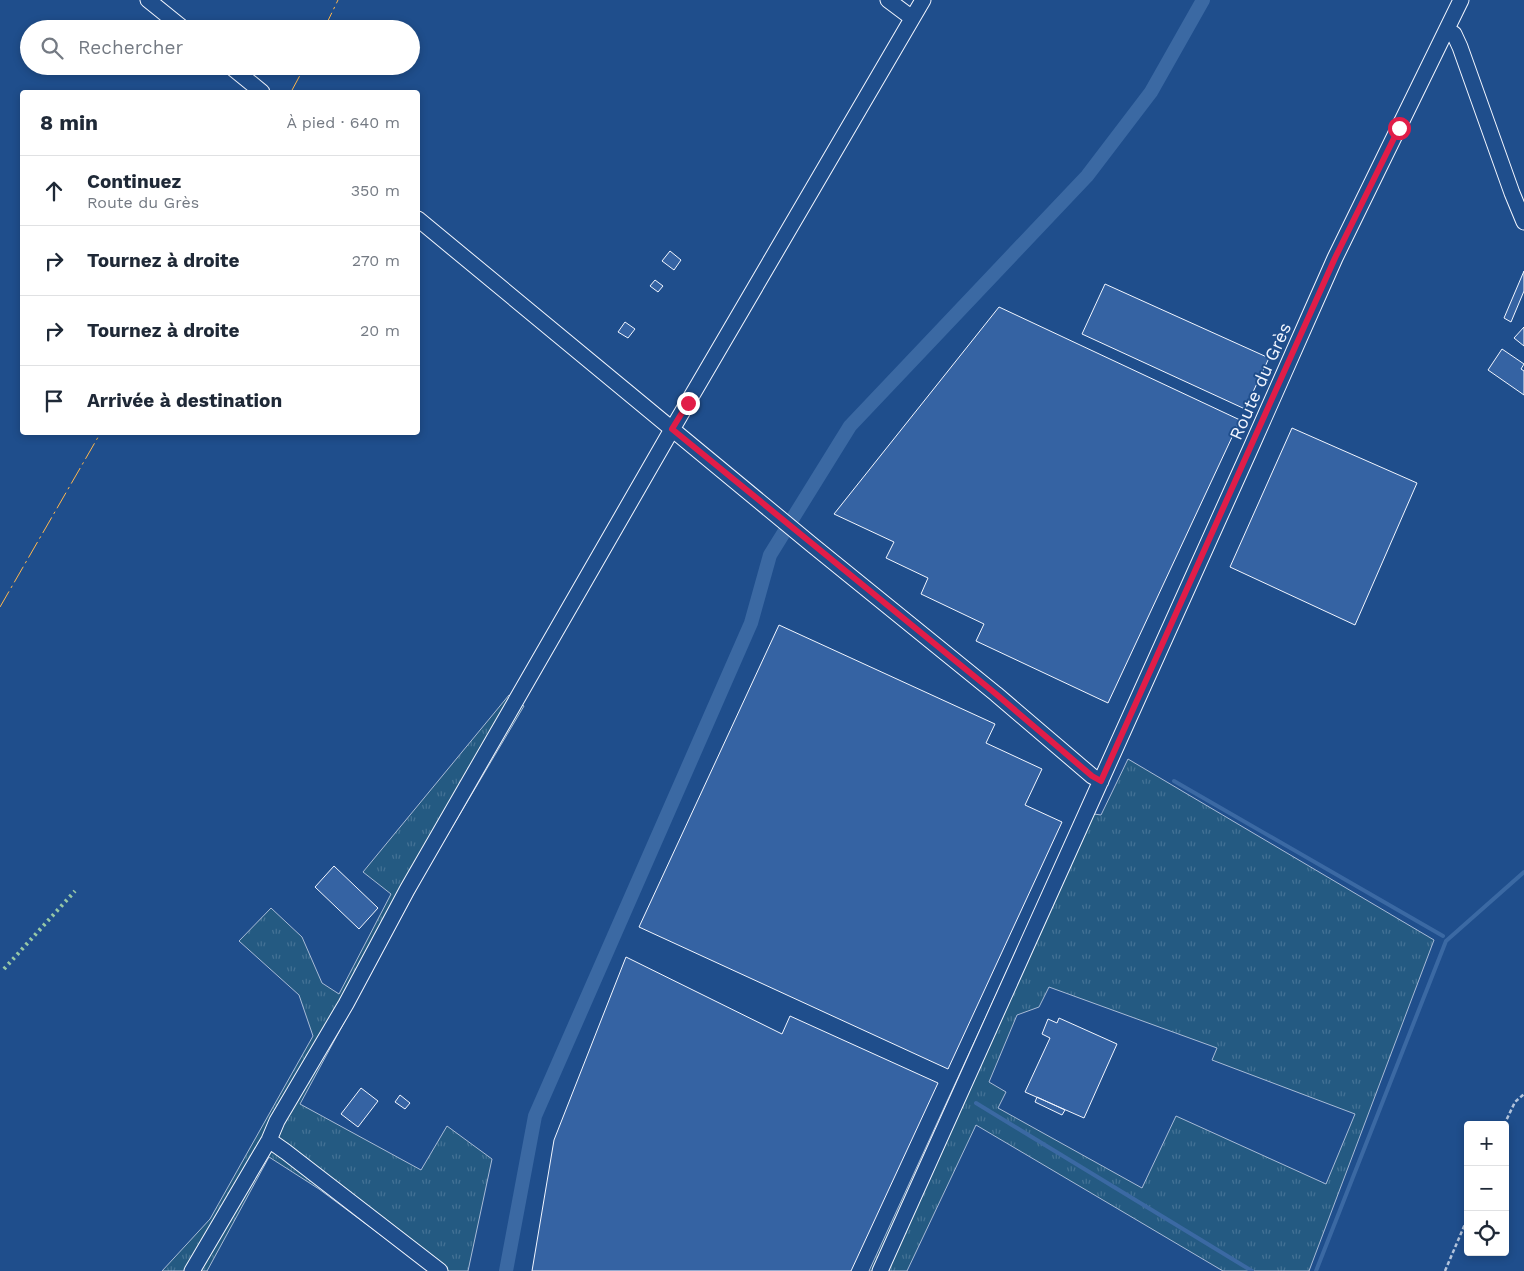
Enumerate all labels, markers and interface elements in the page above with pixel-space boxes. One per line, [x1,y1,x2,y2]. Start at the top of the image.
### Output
search box [20,20,420,75]
icon: search [38,34,66,62]
text: Rechercher [78,36,183,59]
text: 8 min [40,110,98,135]
text: À pied · 640 m [286,113,400,132]
route start [1388,117,1411,140]
text: Continuez [87,170,181,193]
icon: ahead [40,177,68,205]
text: 350 m [351,181,400,200]
text: Route du Grès [87,193,199,212]
icon: right [40,247,68,275]
text: Tournez à droite [87,249,239,272]
text: 270 m [352,251,400,270]
icon: right [40,317,68,345]
text: Tournez à droite [87,319,239,342]
street label: Route du Grès [1225,319,1295,443]
text: 20 m [360,321,400,340]
icon: arrive [40,387,68,415]
text: Arrivée à destination [87,389,282,412]
route end [677,392,700,415]
map controls [1464,1121,1509,1256]
button: + [1464,1121,1509,1166]
button: − [1464,1166,1509,1211]
button: locate [1464,1211,1509,1256]

